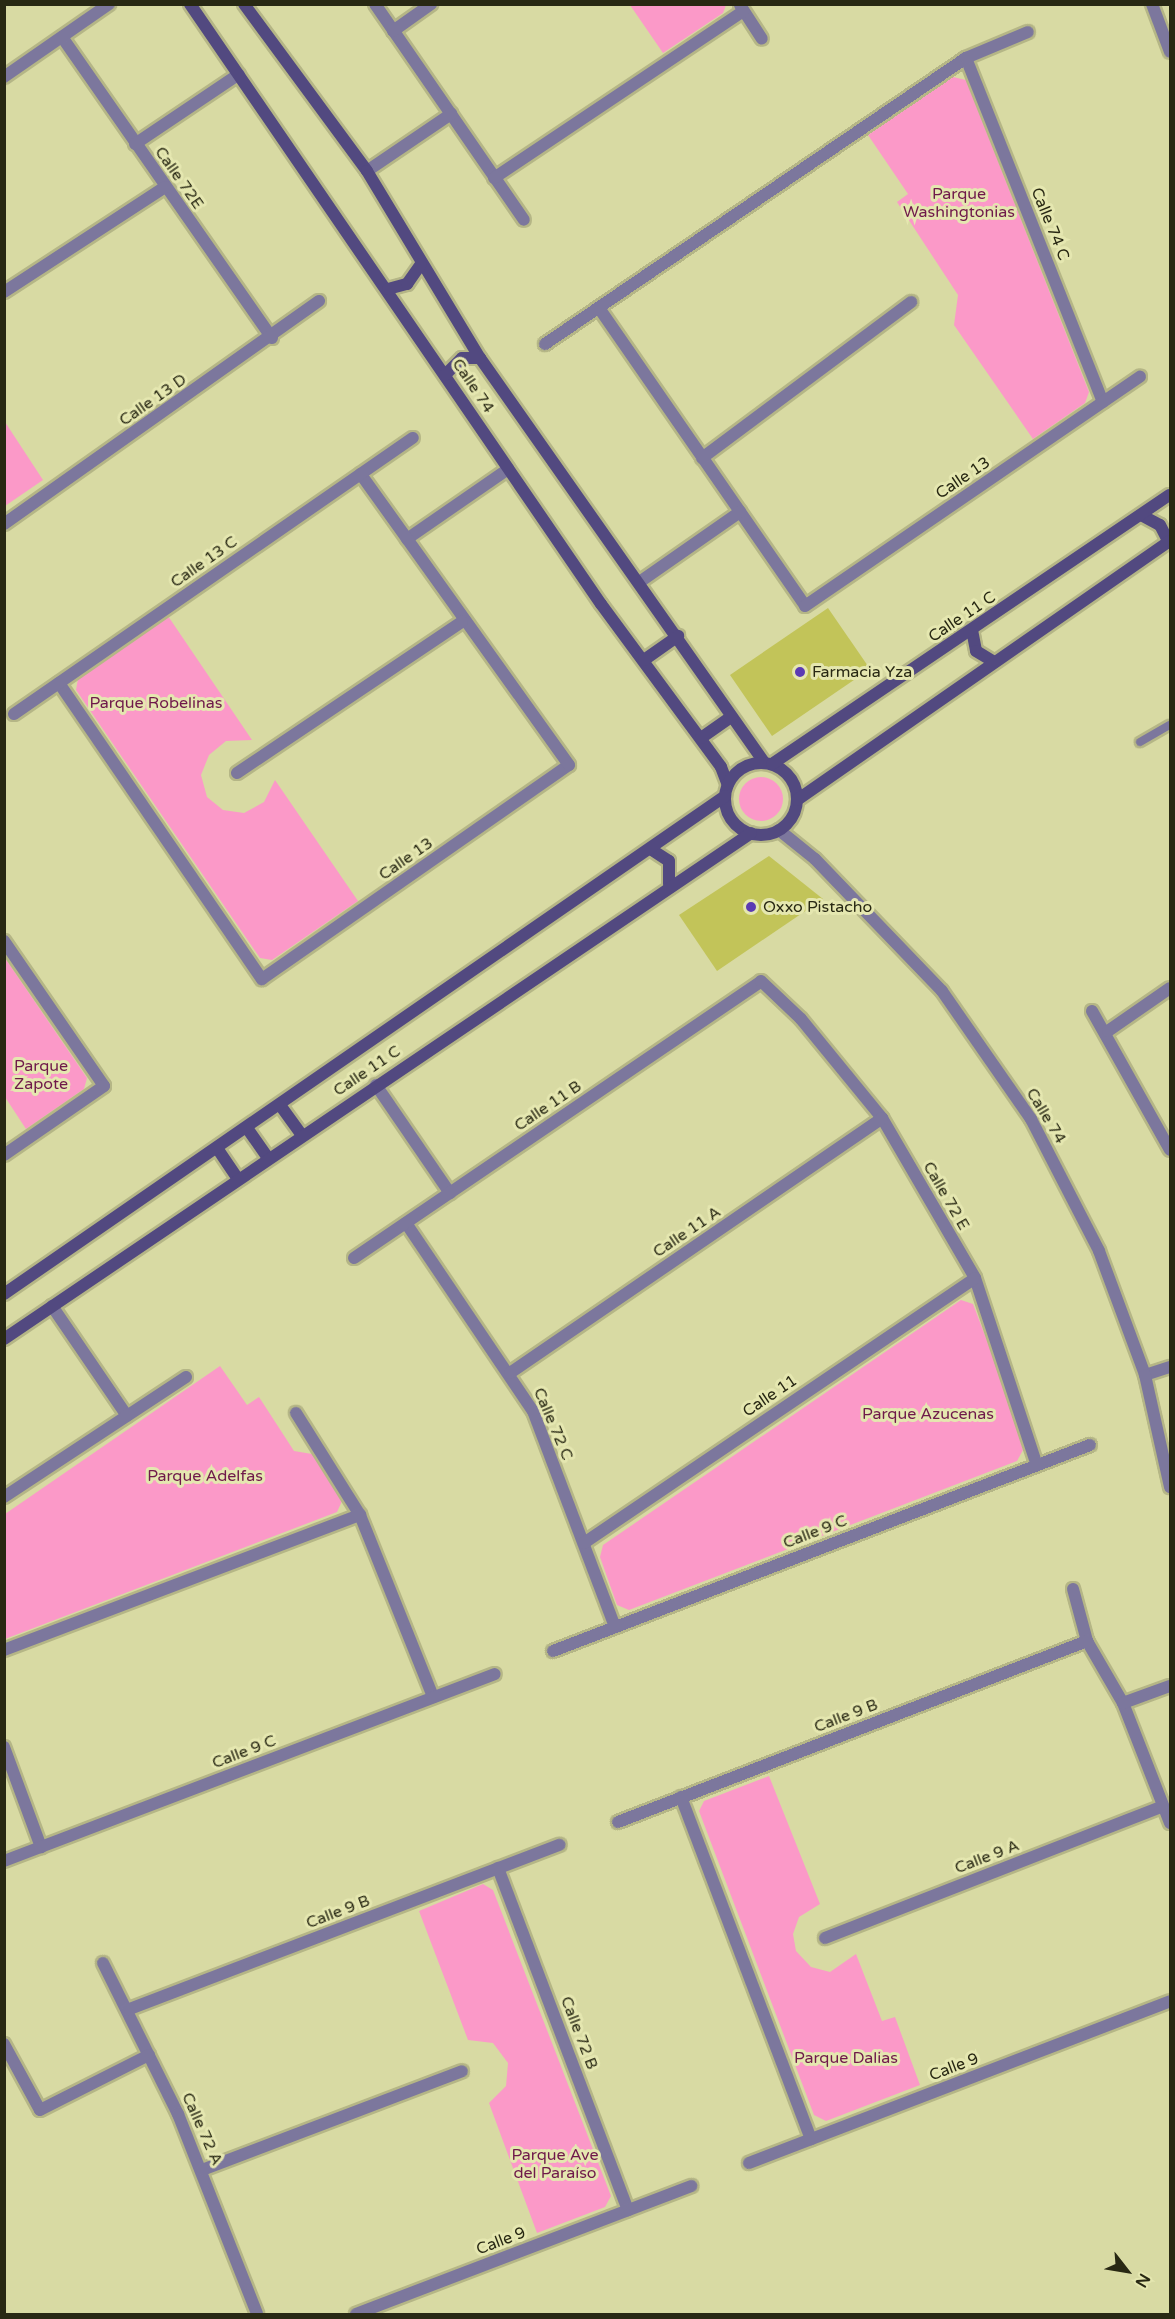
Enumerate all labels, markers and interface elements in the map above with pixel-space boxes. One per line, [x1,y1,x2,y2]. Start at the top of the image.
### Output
street label: Calle 72E [151,143,207,213]
park label: Parque Washingtonias [903,184,1015,222]
street label: Calle 74 C [1027,185,1073,263]
street label: Calle 74 [448,355,498,417]
street label: Calle 13 D [116,370,190,430]
street label: Calle 13 [932,453,994,503]
street label: Calle 13 C [167,532,241,592]
street label: Calle 11 C [925,588,999,646]
place label: Farmacia Yza [812,662,912,682]
marker: Farmacia Yza [793,665,807,679]
park label: Parque Robelinas [90,693,222,713]
street label: Calle 13 [375,834,437,884]
place label: Oxxo Pistacho [763,897,872,917]
marker: Oxxo Pistacho [744,900,758,914]
street label: Calle 11 C [330,1042,404,1100]
park label: Parque Zapote [14,1056,68,1094]
street label: Calle 11 B [511,1077,585,1135]
street label: Calle 74 [1022,1085,1070,1147]
street label: Calle 72 E [919,1158,973,1234]
street label: Calle 11 A [650,1202,724,1262]
street label: Calle 11 [739,1371,801,1421]
street label: Calle 72 C [529,1385,577,1463]
park label: Parque Azucenas [862,1404,994,1424]
park label: Parque Adelfas [147,1466,263,1486]
street label: Calle 9 C [780,1511,850,1553]
street label: Calle 9 B [811,1695,881,1737]
street label: Calle 9 C [209,1731,279,1773]
street label: Calle 9 A [952,1836,1022,1878]
street label: Calle 9 B [303,1891,373,1933]
street label: Calle 72 B [556,1994,602,2072]
park label: Parque Dalias [794,2048,898,2068]
street label: Calle 9 [927,2049,981,2085]
street label: Calle 72 A [177,2090,227,2168]
park label: Parque Ave del Paraíso [511,2145,599,2183]
street label: Calle 9 [474,2223,528,2259]
north arrow [1097,2241,1157,2301]
text: N [1131,2270,1154,2291]

